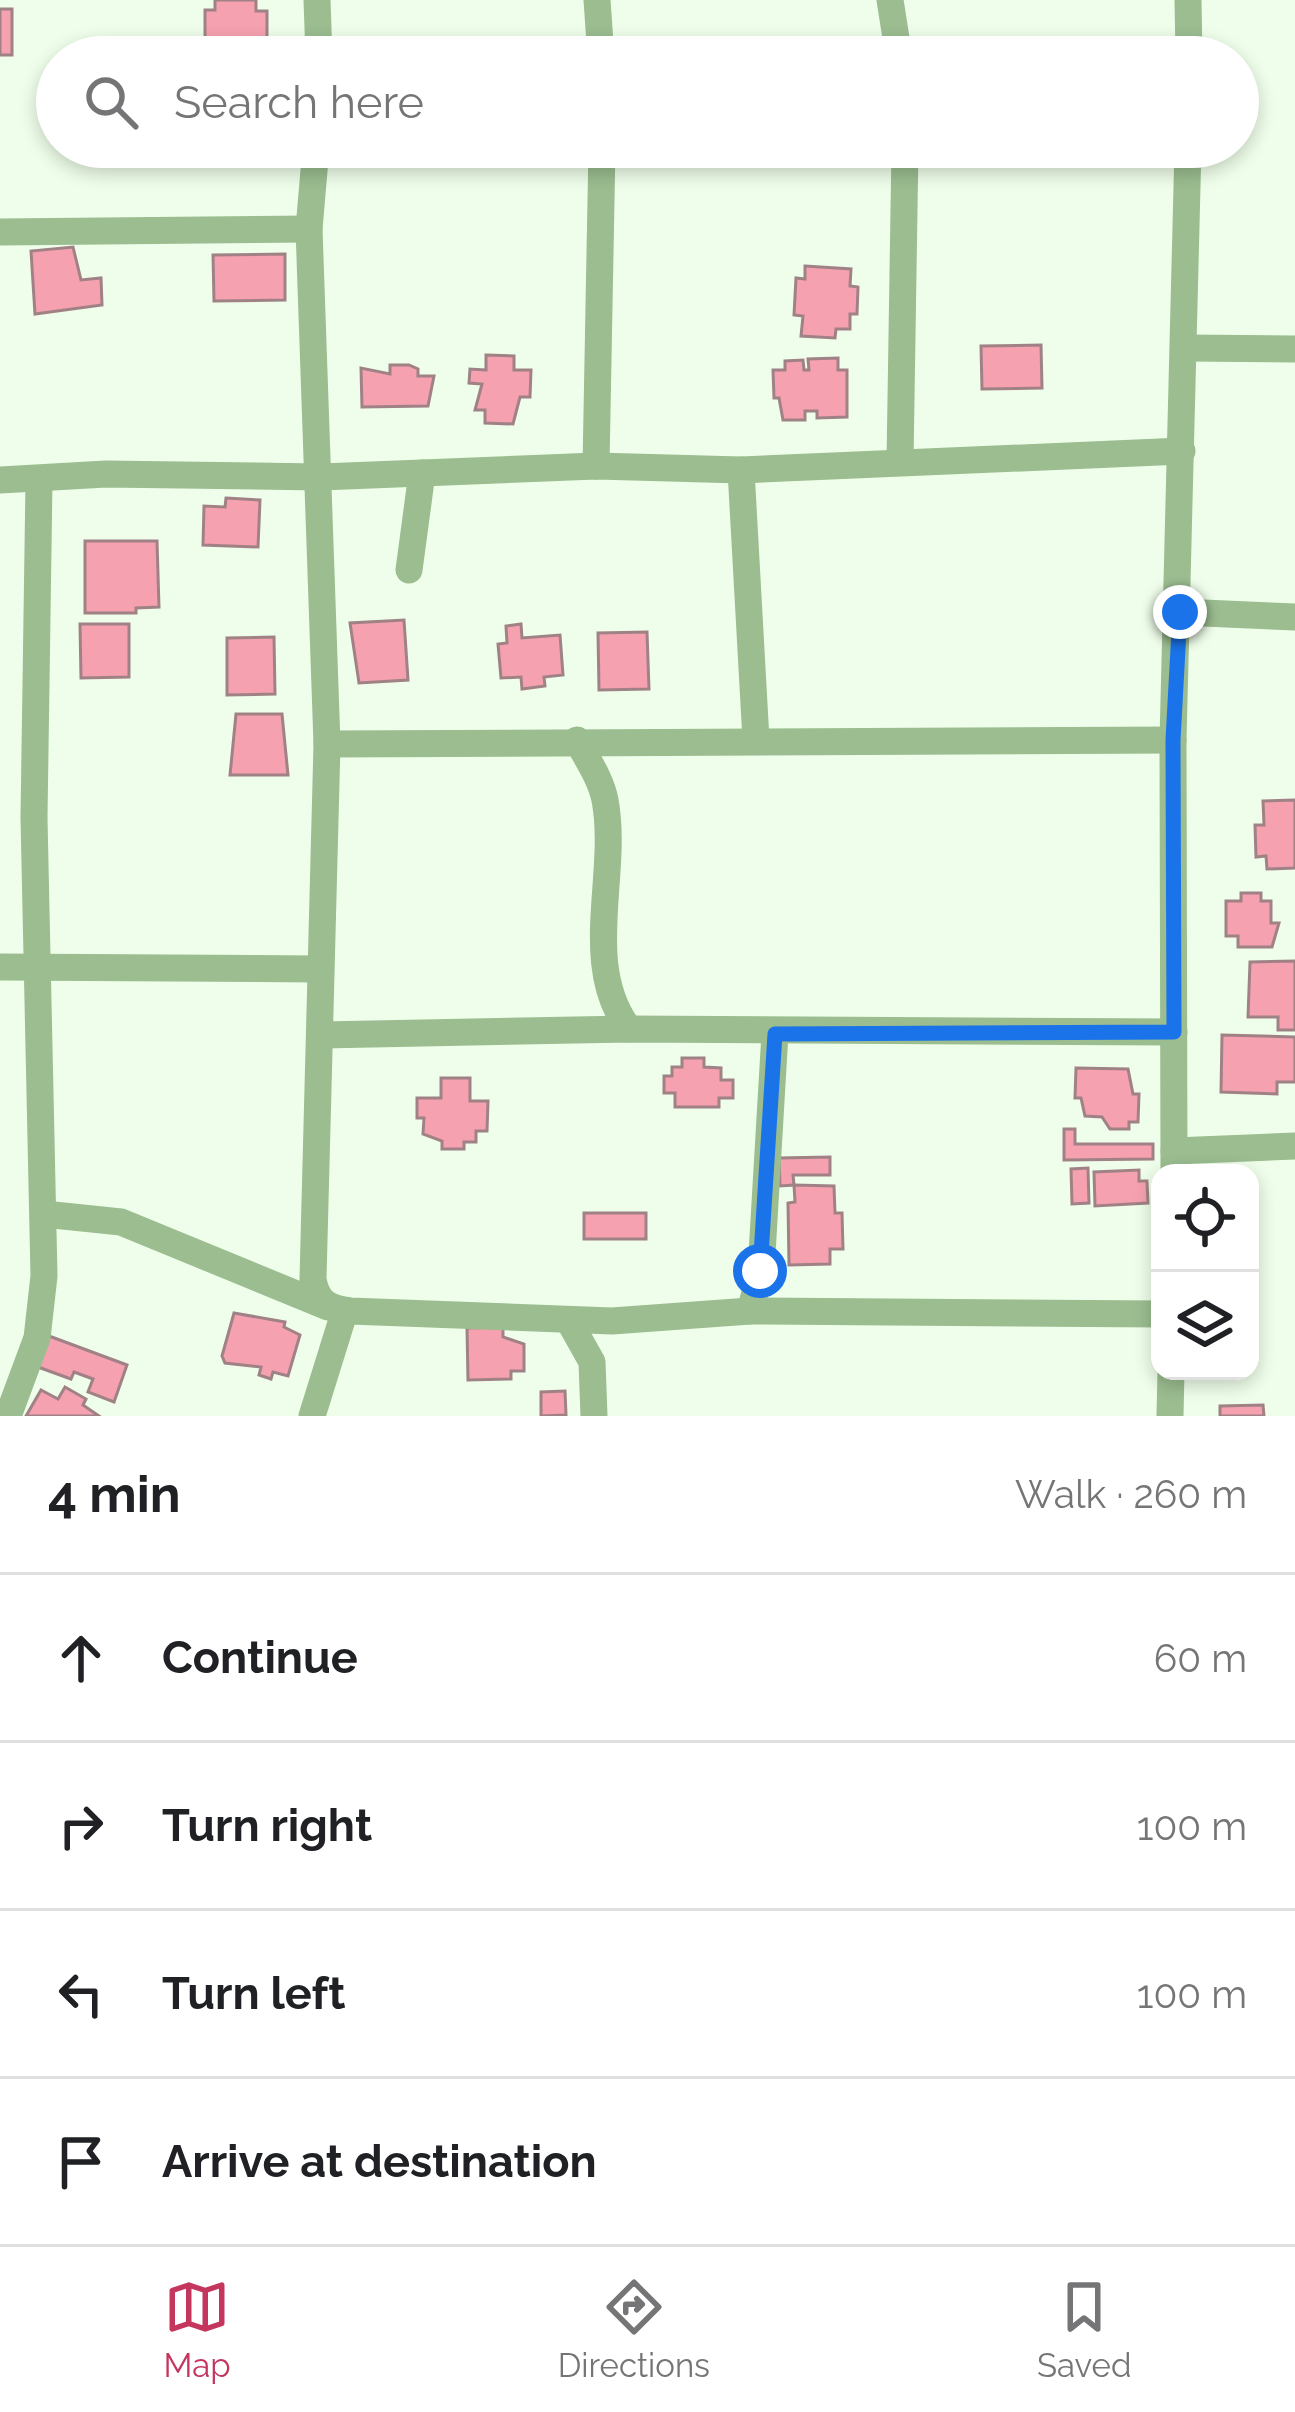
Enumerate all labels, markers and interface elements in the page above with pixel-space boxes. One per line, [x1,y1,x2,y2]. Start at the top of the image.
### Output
search box [36,36,1259,168]
icon: search [78,69,144,135]
text: Search here [174,76,424,129]
route end [1153,585,1207,639]
map controls [1151,1164,1259,1380]
button: locate [1151,1164,1259,1272]
route start [733,1244,787,1298]
button: layers [1151,1272,1259,1380]
text: 4 min [48,1464,181,1524]
text: Walk · 260 m [1015,1471,1247,1517]
icon: ahead [48,1625,114,1691]
text: Continue [162,1631,358,1684]
text: 60 m [1154,1635,1247,1681]
icon: right [48,1793,114,1859]
text: Turn right [162,1799,372,1852]
text: 100 m [1137,1803,1247,1849]
icon: left [48,1961,114,2027]
text: Turn left [162,1967,345,2020]
text: 100 m [1137,1971,1247,2017]
icon: arrive [48,2129,114,2195]
text: Arrive at destination [162,2135,597,2188]
tab: Map [164,2274,231,2385]
tab: Directions [558,2274,710,2385]
tab: Saved [1037,2274,1131,2385]

